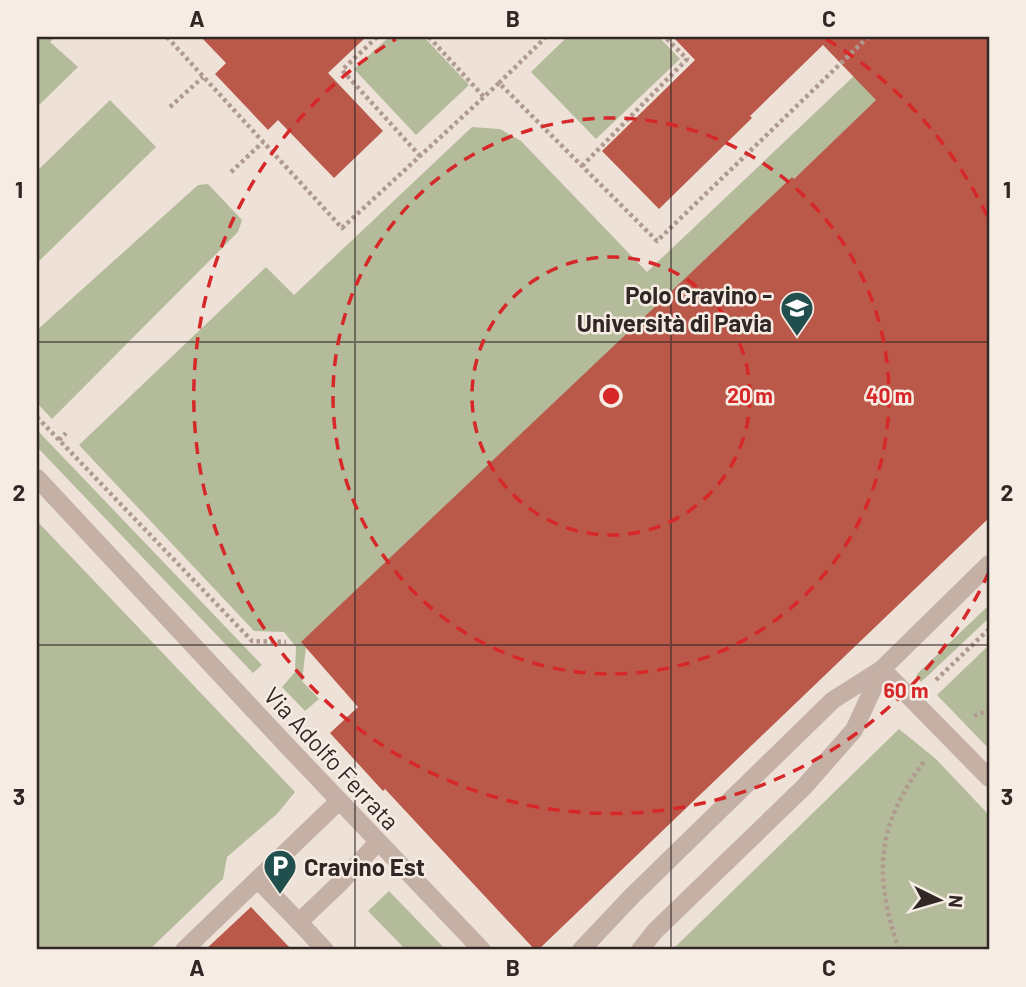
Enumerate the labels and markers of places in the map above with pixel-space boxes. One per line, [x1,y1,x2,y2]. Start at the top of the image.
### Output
place label: Polo Cravino - Università di Pavia [577,280,772,337]
school or university icon: Polo Cravino - Università di Pavia [778,289,816,338]
centre of rings [599,384,623,408]
parking icon: Cravino Est [261,847,299,896]
place label: Cravino Est [304,852,425,881]

